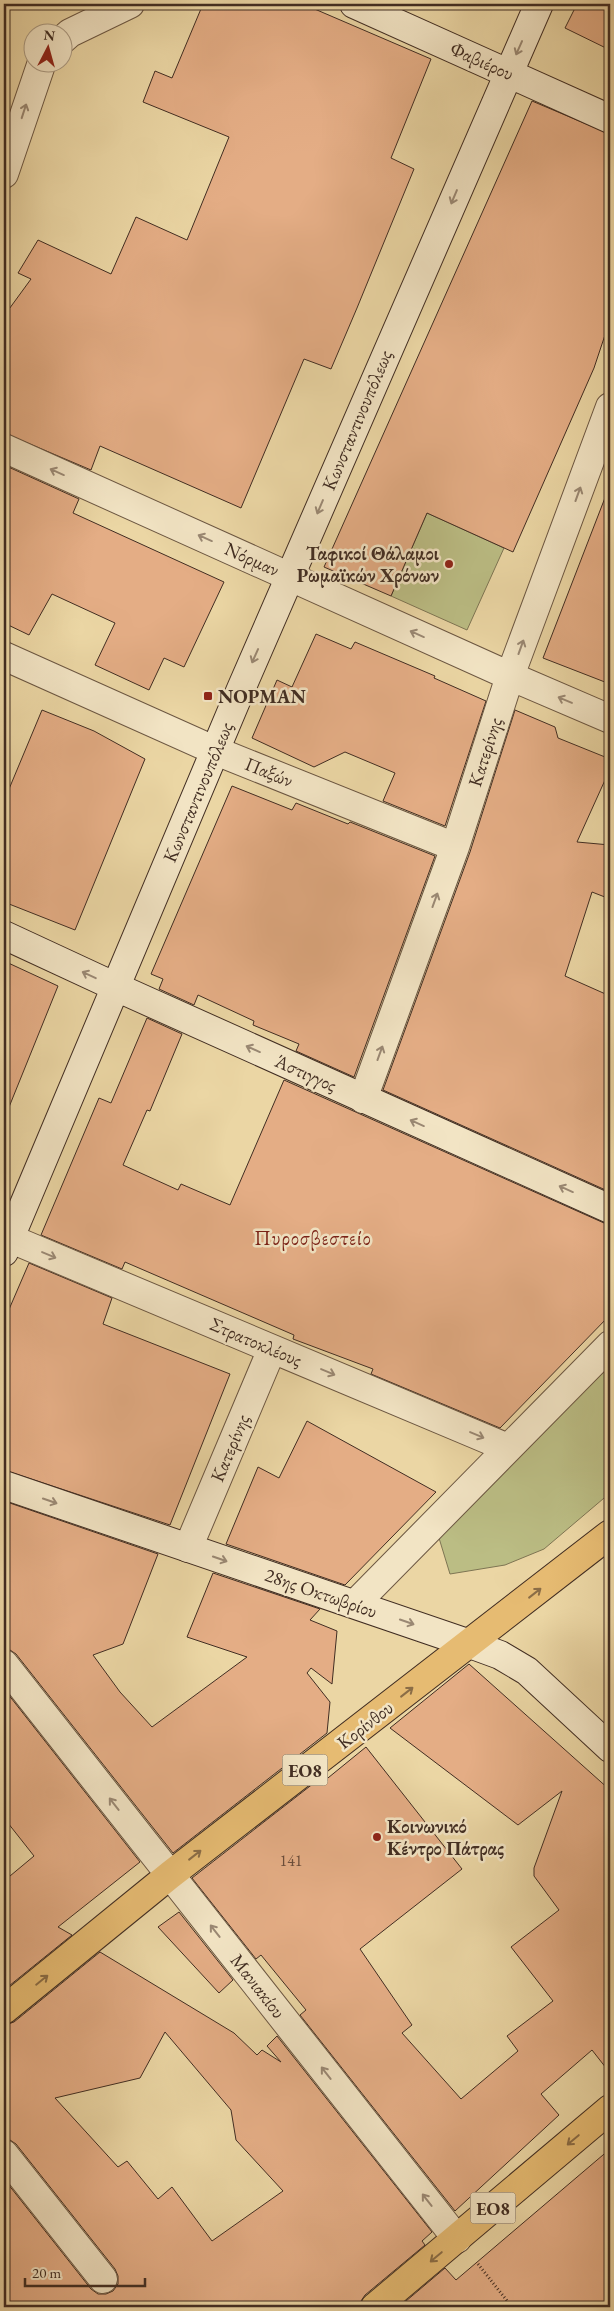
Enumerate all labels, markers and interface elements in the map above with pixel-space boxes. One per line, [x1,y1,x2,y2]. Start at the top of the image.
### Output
north arrow [22,22,72,72]
text: N [43,26,57,45]
street label: Φαβιέρου [446,36,518,86]
one-way arrow [513,40,523,55]
one-way arrow [20,103,30,119]
one-way arrow [448,189,458,204]
street label: Κωνσταντινουπόλεως [316,346,398,494]
one-way arrow [50,466,65,476]
one-way arrow [574,487,583,503]
one-way arrow [314,499,324,514]
one-way arrow [198,533,213,543]
street label: Νόρμαν [221,536,284,582]
place label: Ταφικοί Θάλαμοι Ρωμαϊκών Χρόνων [297,541,440,588]
marker: Ταφικοί Θάλαμοι Ρωμαϊκών Χρόνων [443,558,455,570]
one-way arrow [410,629,425,638]
one-way arrow [517,639,526,655]
one-way arrow [250,648,260,663]
place label: ΝΟΡΜΑΝ [218,684,306,709]
marker: ΝΟΡΜΑΝ [202,690,214,702]
one-way arrow [558,694,573,704]
street label: Κατερίνης [462,714,508,790]
street label: Κωνσταντινουπόλεως [157,718,239,866]
street label: Παξών [241,751,297,793]
one-way arrow [431,893,440,908]
one-way arrow [82,969,97,979]
one-way arrow [246,1044,261,1053]
one-way arrow [376,1045,385,1061]
street label: Άστιγγος [270,1048,341,1098]
one-way arrow [410,1117,425,1127]
one-way arrow [559,1183,574,1193]
district label: Πυροσβεστείο [254,1225,372,1251]
one-way arrow [41,1251,56,1260]
street label: Στρατοκλέους [206,1311,306,1373]
one-way arrow [320,1369,335,1378]
street label: Κατερίνης [205,1410,255,1486]
one-way arrow [469,1431,484,1441]
one-way arrow [42,1497,57,1506]
one-way arrow [212,1555,228,1564]
street label: 28ης Οκτωβρίου [261,1562,381,1624]
one-way arrow [529,1587,542,1598]
one-way arrow [399,1618,415,1627]
one-way arrow [400,1687,413,1698]
street label: Κορίνθου [332,1695,398,1755]
road number: ΕΟ8 [282,1754,328,1786]
one-way arrow [109,1798,120,1811]
place label: Κοινωνικό Κέντρο Πάτρας [387,1814,504,1861]
marker: Κοινωνικό Κέντρο Πάτρας [371,1831,383,1843]
one-way arrow [188,1850,201,1861]
house number: 141 [279,1850,303,1871]
one-way arrow [210,1925,221,1938]
street label: Μανιακίου [225,1948,291,2024]
one-way arrow [35,1974,48,1985]
one-way arrow [321,2067,332,2080]
one-way arrow [567,2135,580,2146]
road number: ΕΟ8 [470,2192,516,2224]
one-way arrow [422,2193,432,2207]
one-way arrow [429,2251,442,2262]
scale bar [25,2256,145,2288]
text: 20 m [32,2263,61,2282]

